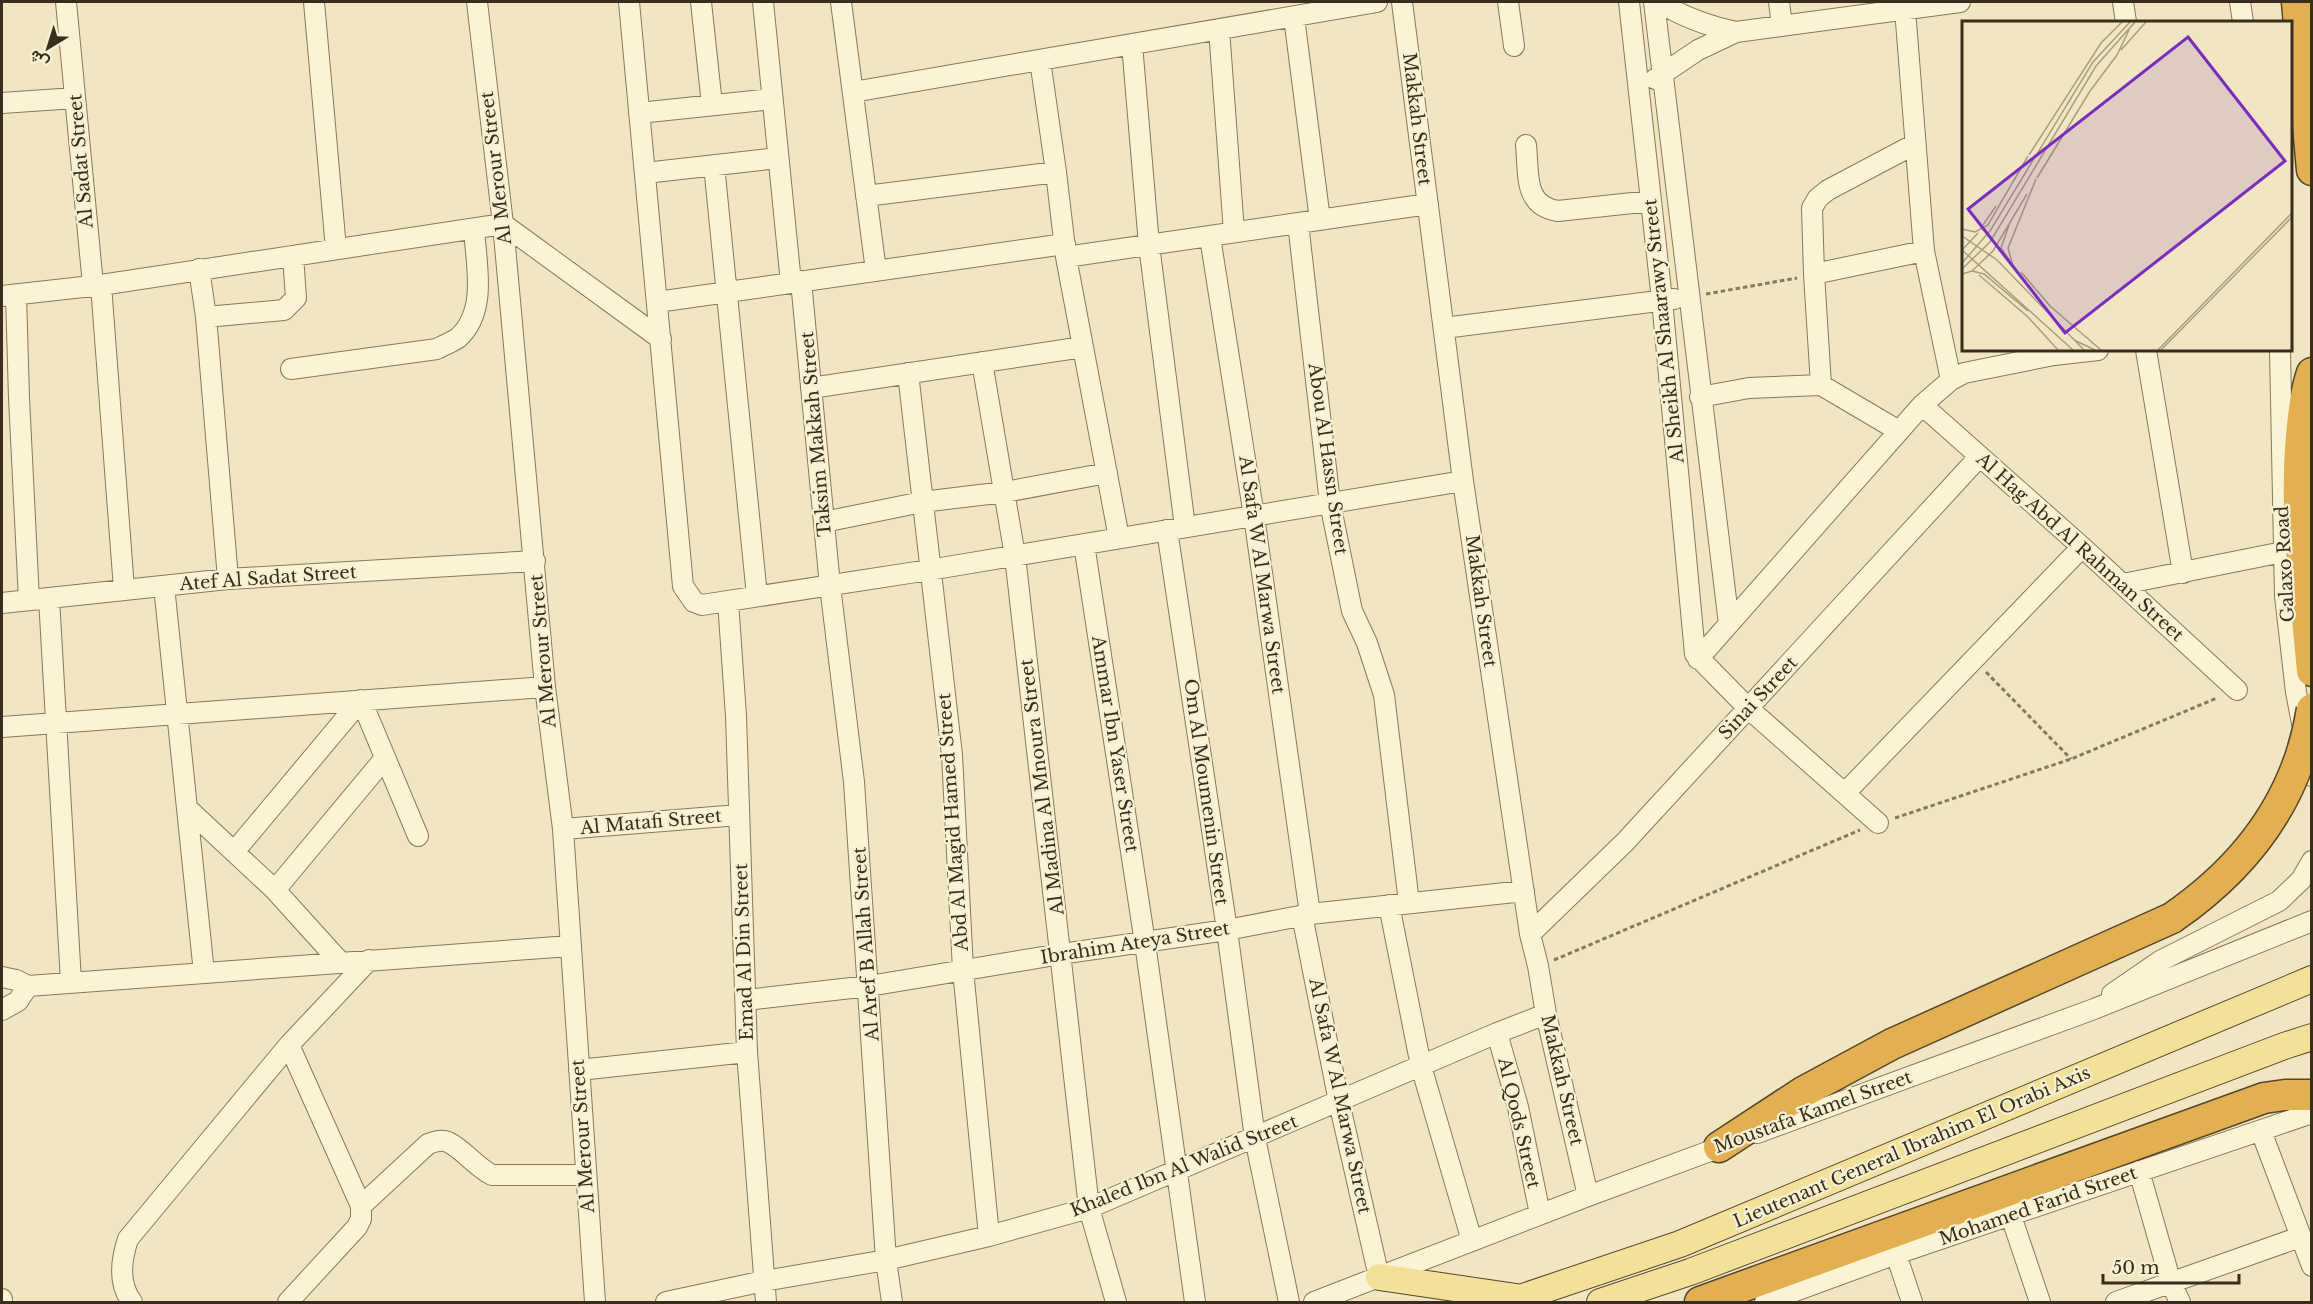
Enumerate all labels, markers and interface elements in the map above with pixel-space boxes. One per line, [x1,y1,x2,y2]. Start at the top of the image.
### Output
north arrow [18,18,78,78]
inset map [1962,21,2292,351]
text: ش [25,46,53,74]
street label: Makkah Street [1398,51,1436,187]
street label: Al Merour Street [476,90,516,247]
street label: Al Sadat Street [64,93,98,230]
street label: Al Sheikh Al Shaarawy Street [1639,197,1689,465]
street label: Taksim Makkah Street [796,330,836,538]
street label: Abou Al Hassn Street [1303,361,1352,557]
street label: Al Hag Abd Al Rahman Street [1971,447,2188,646]
street label: Al Safa W Al Marwa Street [1234,453,1290,696]
street label: Galaxo Road [2271,505,2299,623]
street label: Makkah Street [1461,533,1501,669]
street label: Atef Al Sadat Street [178,561,357,595]
street label: Al Merour Street [525,573,561,730]
street label: Ammar Ibn Yaser Street [1087,633,1143,854]
street label: Sinai Street [1714,652,1802,744]
street label: Al Madina Al Mnoura Street [1015,658,1069,917]
street label: Om Al Moumenin Street [1179,677,1233,907]
street label: Abd Al Magid Hamed Street [933,692,973,953]
street label: Al Matafi Street [578,805,723,839]
street label: Al Aref B Allah Street [848,846,884,1043]
street label: Emad Al Din Street [730,863,758,1041]
street label: Ibrahim Ateya Street [1039,917,1231,969]
street label: Al Safa W Al Marwa Street [1304,975,1376,1216]
street label: Makkah Street [1536,1013,1588,1148]
street label: Al Qods Street [1493,1055,1545,1191]
street label: Al Merour Street [567,1058,599,1215]
street label: Lieutenant General Ibrahim El Orabi Axis [1730,1062,2094,1232]
street label: Moustafa Kamel Street [1711,1066,1915,1158]
street label: Khaled Ibn Al Walid Street [1067,1110,1301,1222]
street label: Mohamed Farid Street [1936,1162,2140,1250]
scale bar [2103,1247,2240,1285]
text: 50 m [2112,1257,2160,1279]

